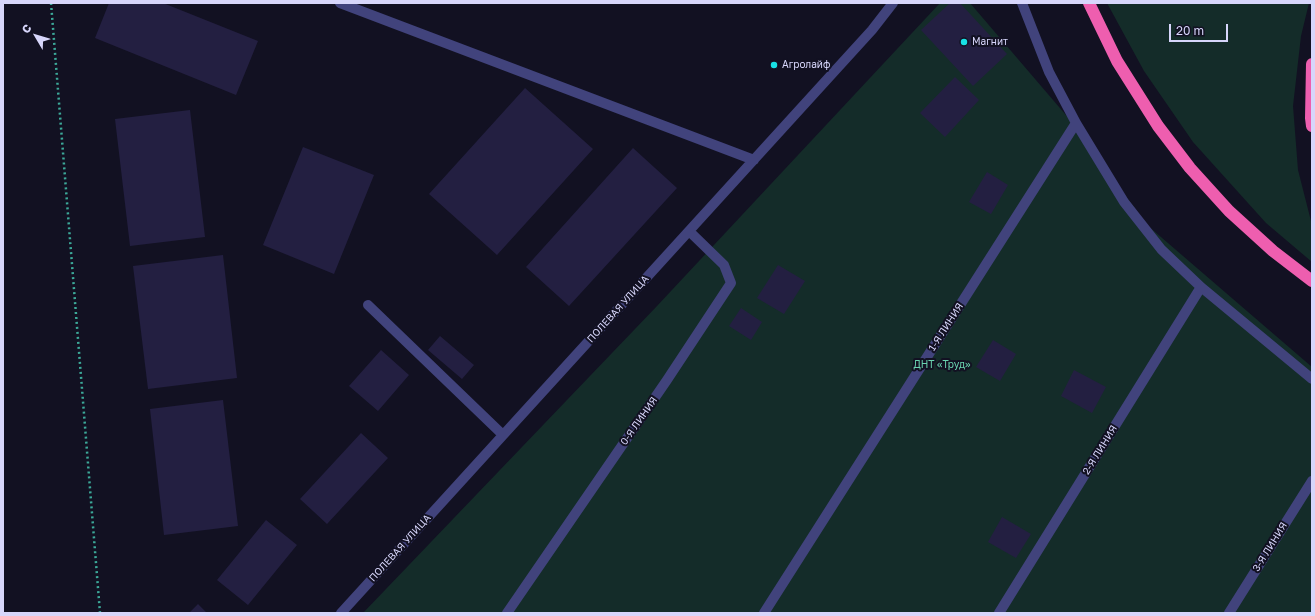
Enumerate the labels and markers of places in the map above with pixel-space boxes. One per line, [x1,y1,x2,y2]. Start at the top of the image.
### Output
place label: Магнит [972,36,1008,48]
marker: Магнит [959,37,969,47]
place label: Агролайф [782,59,830,71]
marker: Агролайф [769,60,779,70]

